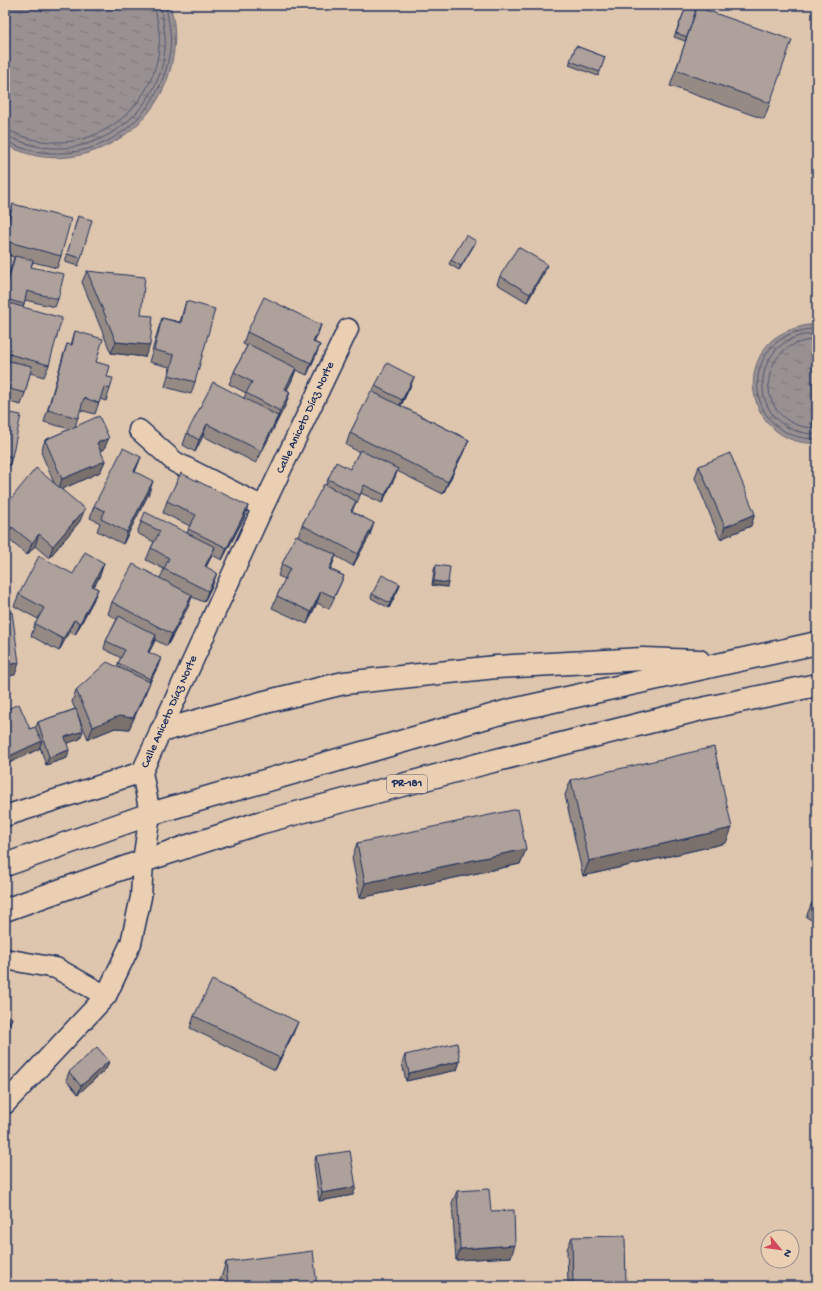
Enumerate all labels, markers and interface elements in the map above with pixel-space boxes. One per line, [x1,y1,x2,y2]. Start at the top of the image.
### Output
street label: Calle Aniceto Díaz Norte [274,359,338,476]
street label: Calle Aniceto Díaz Norte [139,653,201,770]
road number: PR-181 [387,775,427,793]
north arrow [760,1229,800,1269]
text: N [780,1247,794,1259]

